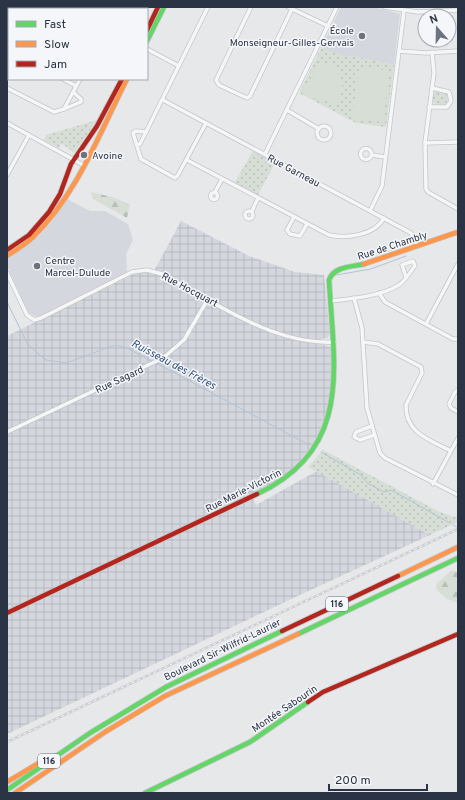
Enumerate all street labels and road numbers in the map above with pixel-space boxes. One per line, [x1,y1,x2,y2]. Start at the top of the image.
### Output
street label: Rue Garneau [265,152,322,191]
street label: Rue de Chambly [356,229,429,264]
street label: Rue Hocquart [159,270,220,311]
street label: Rue Sagard [94,364,146,397]
street label: Rue Marie-Victorin [204,467,284,516]
road number: 116 [326,597,348,611]
street label: Boulevard Sir-Wilfrid-Laurier [162,616,283,684]
street label: Montée Sabourin [250,683,320,736]
road number: 116 [38,754,60,768]

